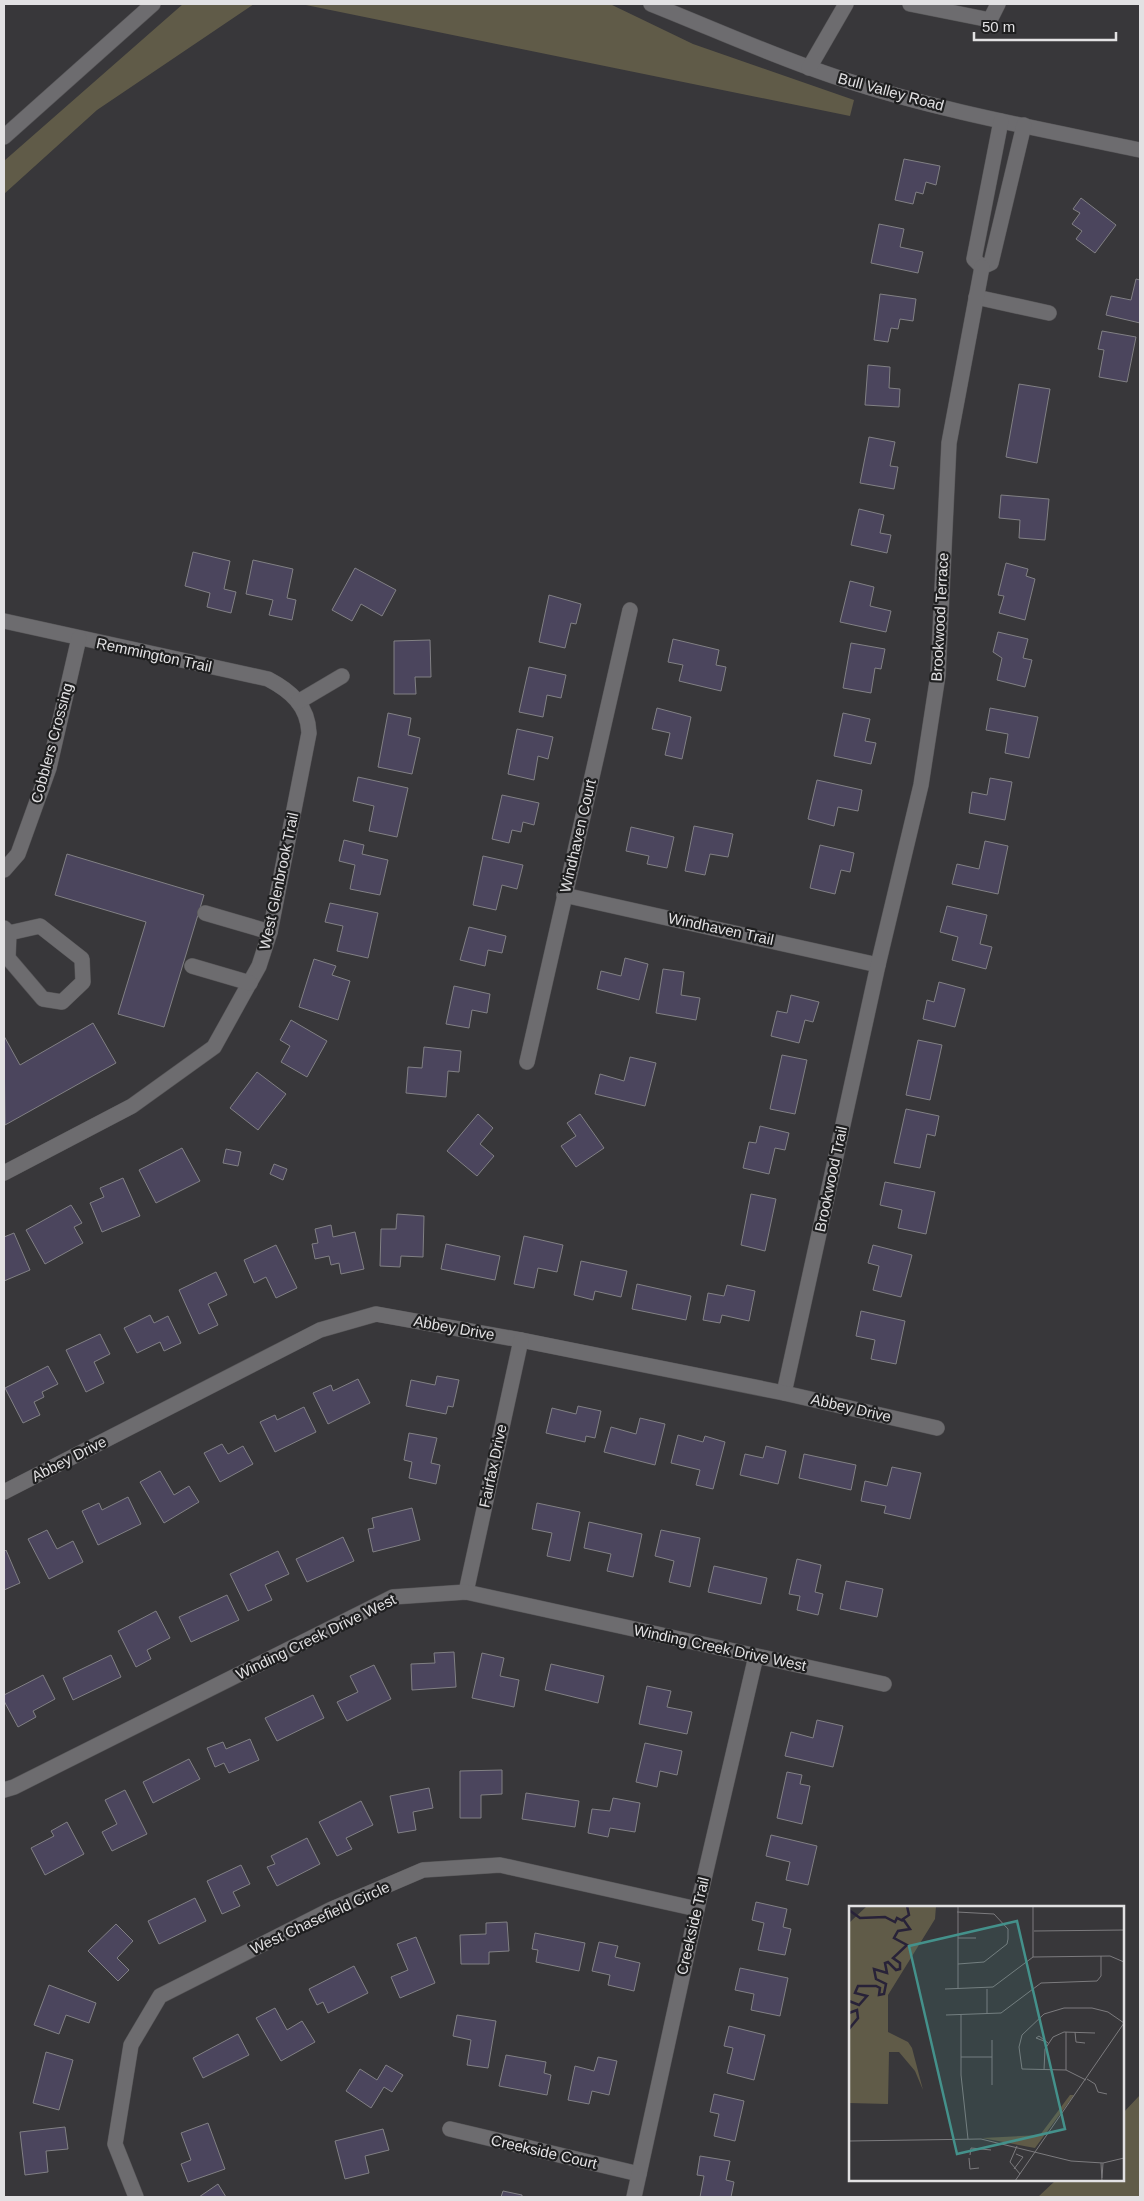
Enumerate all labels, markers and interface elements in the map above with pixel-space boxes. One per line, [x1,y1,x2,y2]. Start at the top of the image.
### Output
scale bar [974,10,1116,42]
text: 50 m [982,18,1015,35]
street label: Bull Valley Road [836,69,946,114]
street label: Brookwood Terrace [928,552,951,682]
street label: Remmington Trail [95,634,213,675]
street label: Cobblers Crossing [27,681,76,805]
street label: Windhaven Court [556,777,599,894]
street label: West Glenbrook Trail [256,811,301,951]
street label: Windhaven Trail [667,909,775,948]
street label: Brookwood Trail [811,1125,850,1233]
street label: Abbey Drive [412,1312,496,1343]
street label: Abbey Drive [809,1390,893,1425]
street label: Fairfax Drive [475,1423,510,1509]
street label: Abbey Drive [29,1432,109,1485]
street label: Winding Creek Drive West [233,1590,399,1683]
street label: Winding Creek Drive West [632,1621,809,1674]
street label: Creekside Trail [673,1875,712,1977]
street label: West Chasefield Circle [248,1878,392,1957]
inset map [849,1906,1124,2181]
street label: Creekside Court [489,2131,600,2172]

